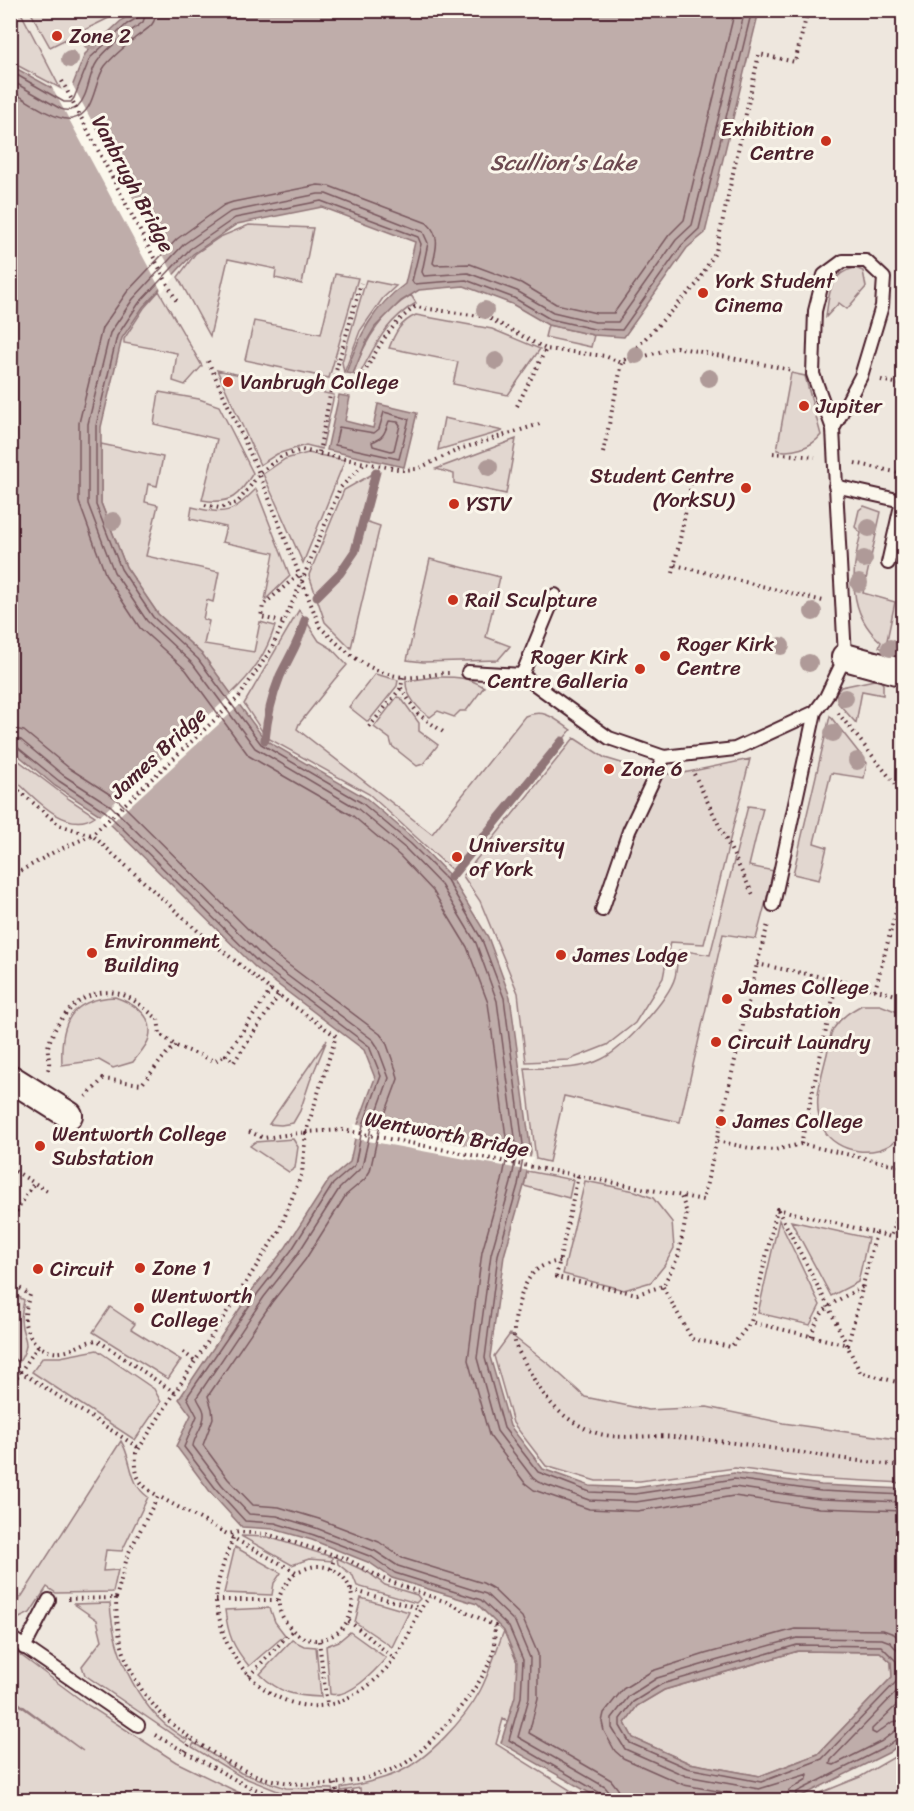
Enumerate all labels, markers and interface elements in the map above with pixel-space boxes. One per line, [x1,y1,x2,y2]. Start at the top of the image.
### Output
place label: Zone 2 [69,17,131,55]
marker: Zone 2 [50,29,64,43]
street label: Vanbrugh Bridge [81,108,185,260]
place label: Exhibition Centre [721,110,814,172]
marker: Exhibition Centre [819,134,833,148]
water label: Scullion's Lake [490,143,639,182]
place label: York Student Cinema [715,262,836,324]
marker: York Student Cinema [696,286,710,300]
place label: Vanbrugh College [240,363,399,401]
marker: Vanbrugh College [221,375,235,389]
place label: Jupiter [815,387,883,425]
marker: Jupiter [797,399,811,413]
place label: Student Centre (YorkSU) [590,457,736,519]
marker: Student Centre (YorkSU) [739,481,753,495]
place label: YSTV [466,485,513,523]
marker: YSTV [447,497,461,511]
place label: Rail Sculpture [465,581,598,619]
marker: Rail Sculpture [446,593,460,607]
place label: Roger Kirk Centre [677,625,775,687]
place label: Roger Kirk Centre Galleria [487,638,629,700]
marker: Roger Kirk Centre [658,649,672,663]
marker: Roger Kirk Centre Galleria [633,662,647,676]
street label: James Bridge [99,697,216,809]
place label: Zone 6 [621,750,683,788]
marker: Zone 6 [602,762,616,776]
place label: University of York [469,826,565,888]
marker: University of York [450,850,464,864]
place label: Environment Building [104,922,220,984]
place label: James Lodge [572,936,688,974]
marker: Environment Building [85,946,99,960]
marker: James Lodge [554,948,568,962]
place label: James College Substation [738,968,869,1030]
marker: James College Substation [720,992,734,1006]
place label: Circuit Laundry [728,1023,870,1061]
marker: Circuit Laundry [709,1035,723,1049]
street label: Wentworth Bridge [361,1099,533,1169]
place label: James College [732,1102,863,1140]
marker: James College [714,1114,728,1128]
place label: Wentworth College Substation [52,1115,227,1177]
marker: Wentworth College Substation [33,1139,47,1153]
place label: Zone 1 [152,1249,211,1287]
place label: Circuit [50,1250,115,1288]
marker: Zone 1 [133,1261,147,1275]
marker: Circuit [31,1262,45,1276]
place label: Wentworth College [151,1277,252,1339]
marker: Wentworth College [132,1301,146,1315]

